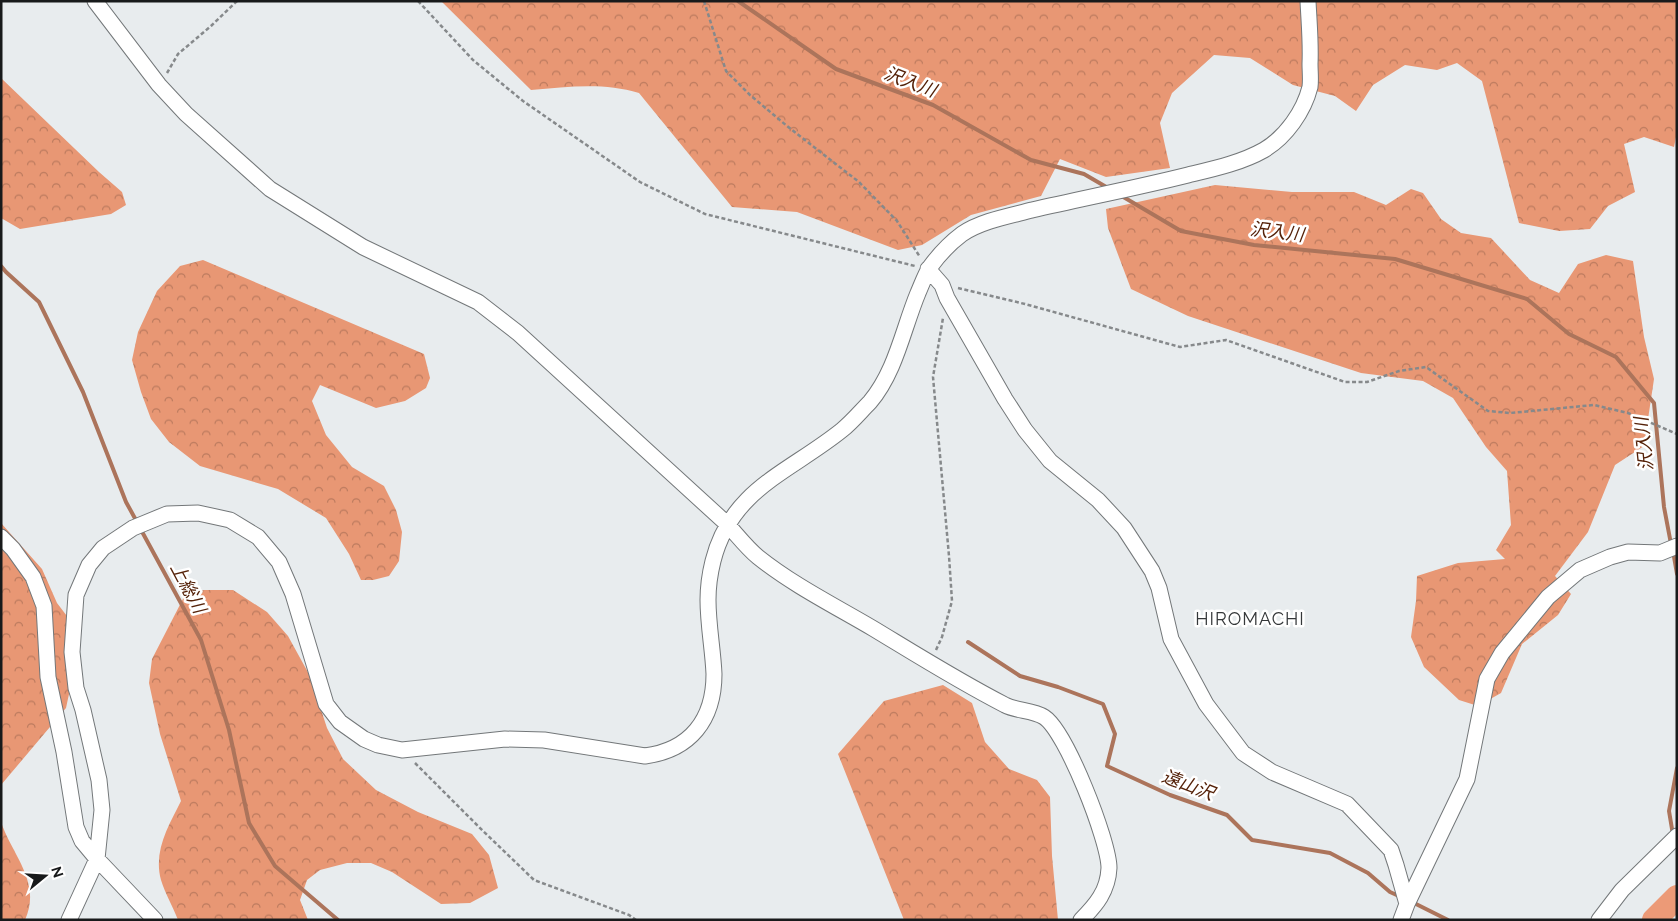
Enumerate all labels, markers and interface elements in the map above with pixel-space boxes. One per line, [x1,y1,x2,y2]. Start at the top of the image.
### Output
water label: 沢入川 [881,62,941,102]
water label: 沢入川 [1249,218,1307,245]
water label: 沢入川 [1630,414,1657,472]
water label: 上総川 [166,559,211,618]
district label: HIROMACHI [1195,608,1305,629]
water label: 遠山沢 [1159,765,1219,805]
north arrow [20,851,70,901]
text: N [48,864,67,880]

